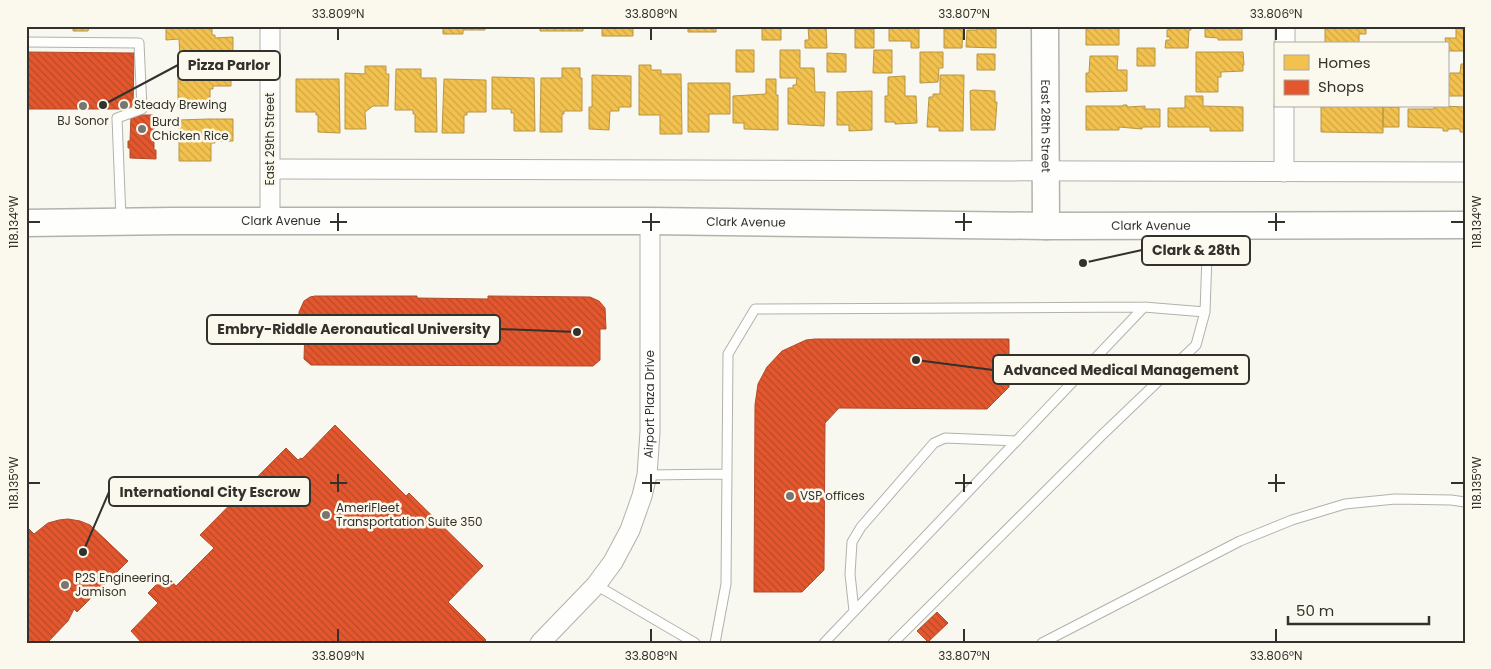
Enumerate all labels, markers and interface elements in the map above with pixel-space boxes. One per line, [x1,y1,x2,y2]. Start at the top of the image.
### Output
text: 33.809°N [312,5,364,22]
text: 33.808°N [625,5,677,22]
text: 33.807°N [938,5,990,22]
text: 33.806°N [1250,5,1302,22]
legend [1274,42,1448,108]
callout: Pizza Parlor [178,51,280,80]
text: Homes [1318,52,1371,73]
text: Pizza Parlor [188,55,270,75]
text: Shops [1318,76,1364,97]
street label: East 28th Street [1037,79,1055,173]
street label: East 29th Street [261,93,278,185]
place label: Steady Brewing [134,96,227,113]
marker: Steady Brewing [118,99,130,111]
marker: BJ Sonor [77,100,89,112]
place label: BJ Sonor [57,112,109,129]
place label: Burd Chicken Rice [152,113,229,144]
marker: Burd Chicken Rice [136,123,148,135]
text: 118.134°W [5,195,22,248]
text: 118.134°W [1468,195,1485,248]
street label: Clark Avenue [241,212,321,229]
street label: Clark Avenue [706,213,786,231]
street label: Clark Avenue [1111,217,1191,234]
callout: Clark & 28th [1142,236,1250,265]
text: Clark & 28th [1152,240,1240,260]
callout: Embry-Riddle Aeronautical University [207,315,500,344]
text: Embry-Riddle Aeronautical University [217,319,491,339]
street label: Airport Plaza Drive [639,350,658,459]
callout: Advanced Medical Management [993,355,1249,384]
text: Advanced Medical Management [1003,360,1239,380]
text: 118.135°W [5,456,22,509]
text: 118.135°W [1468,456,1485,509]
callout: International City Escrow [109,477,310,506]
text: International City Escrow [120,482,301,502]
place label: VSP offices [800,487,865,504]
marker: VSP offices [784,490,796,502]
place label: AmeriFleet Transportation Suite 350 [336,499,483,530]
marker: AmeriFleet Transportation Suite 350 [320,509,332,521]
place label: P2S Engineering. Jamison [75,569,172,600]
marker: P2S Engineering. Jamison [59,579,71,591]
scale bar [1288,594,1430,626]
text: 50 m [1296,600,1334,621]
text: 33.809°N [312,647,364,664]
text: 33.808°N [625,647,677,664]
text: 33.807°N [938,647,990,664]
text: 33.806°N [1250,647,1302,664]

